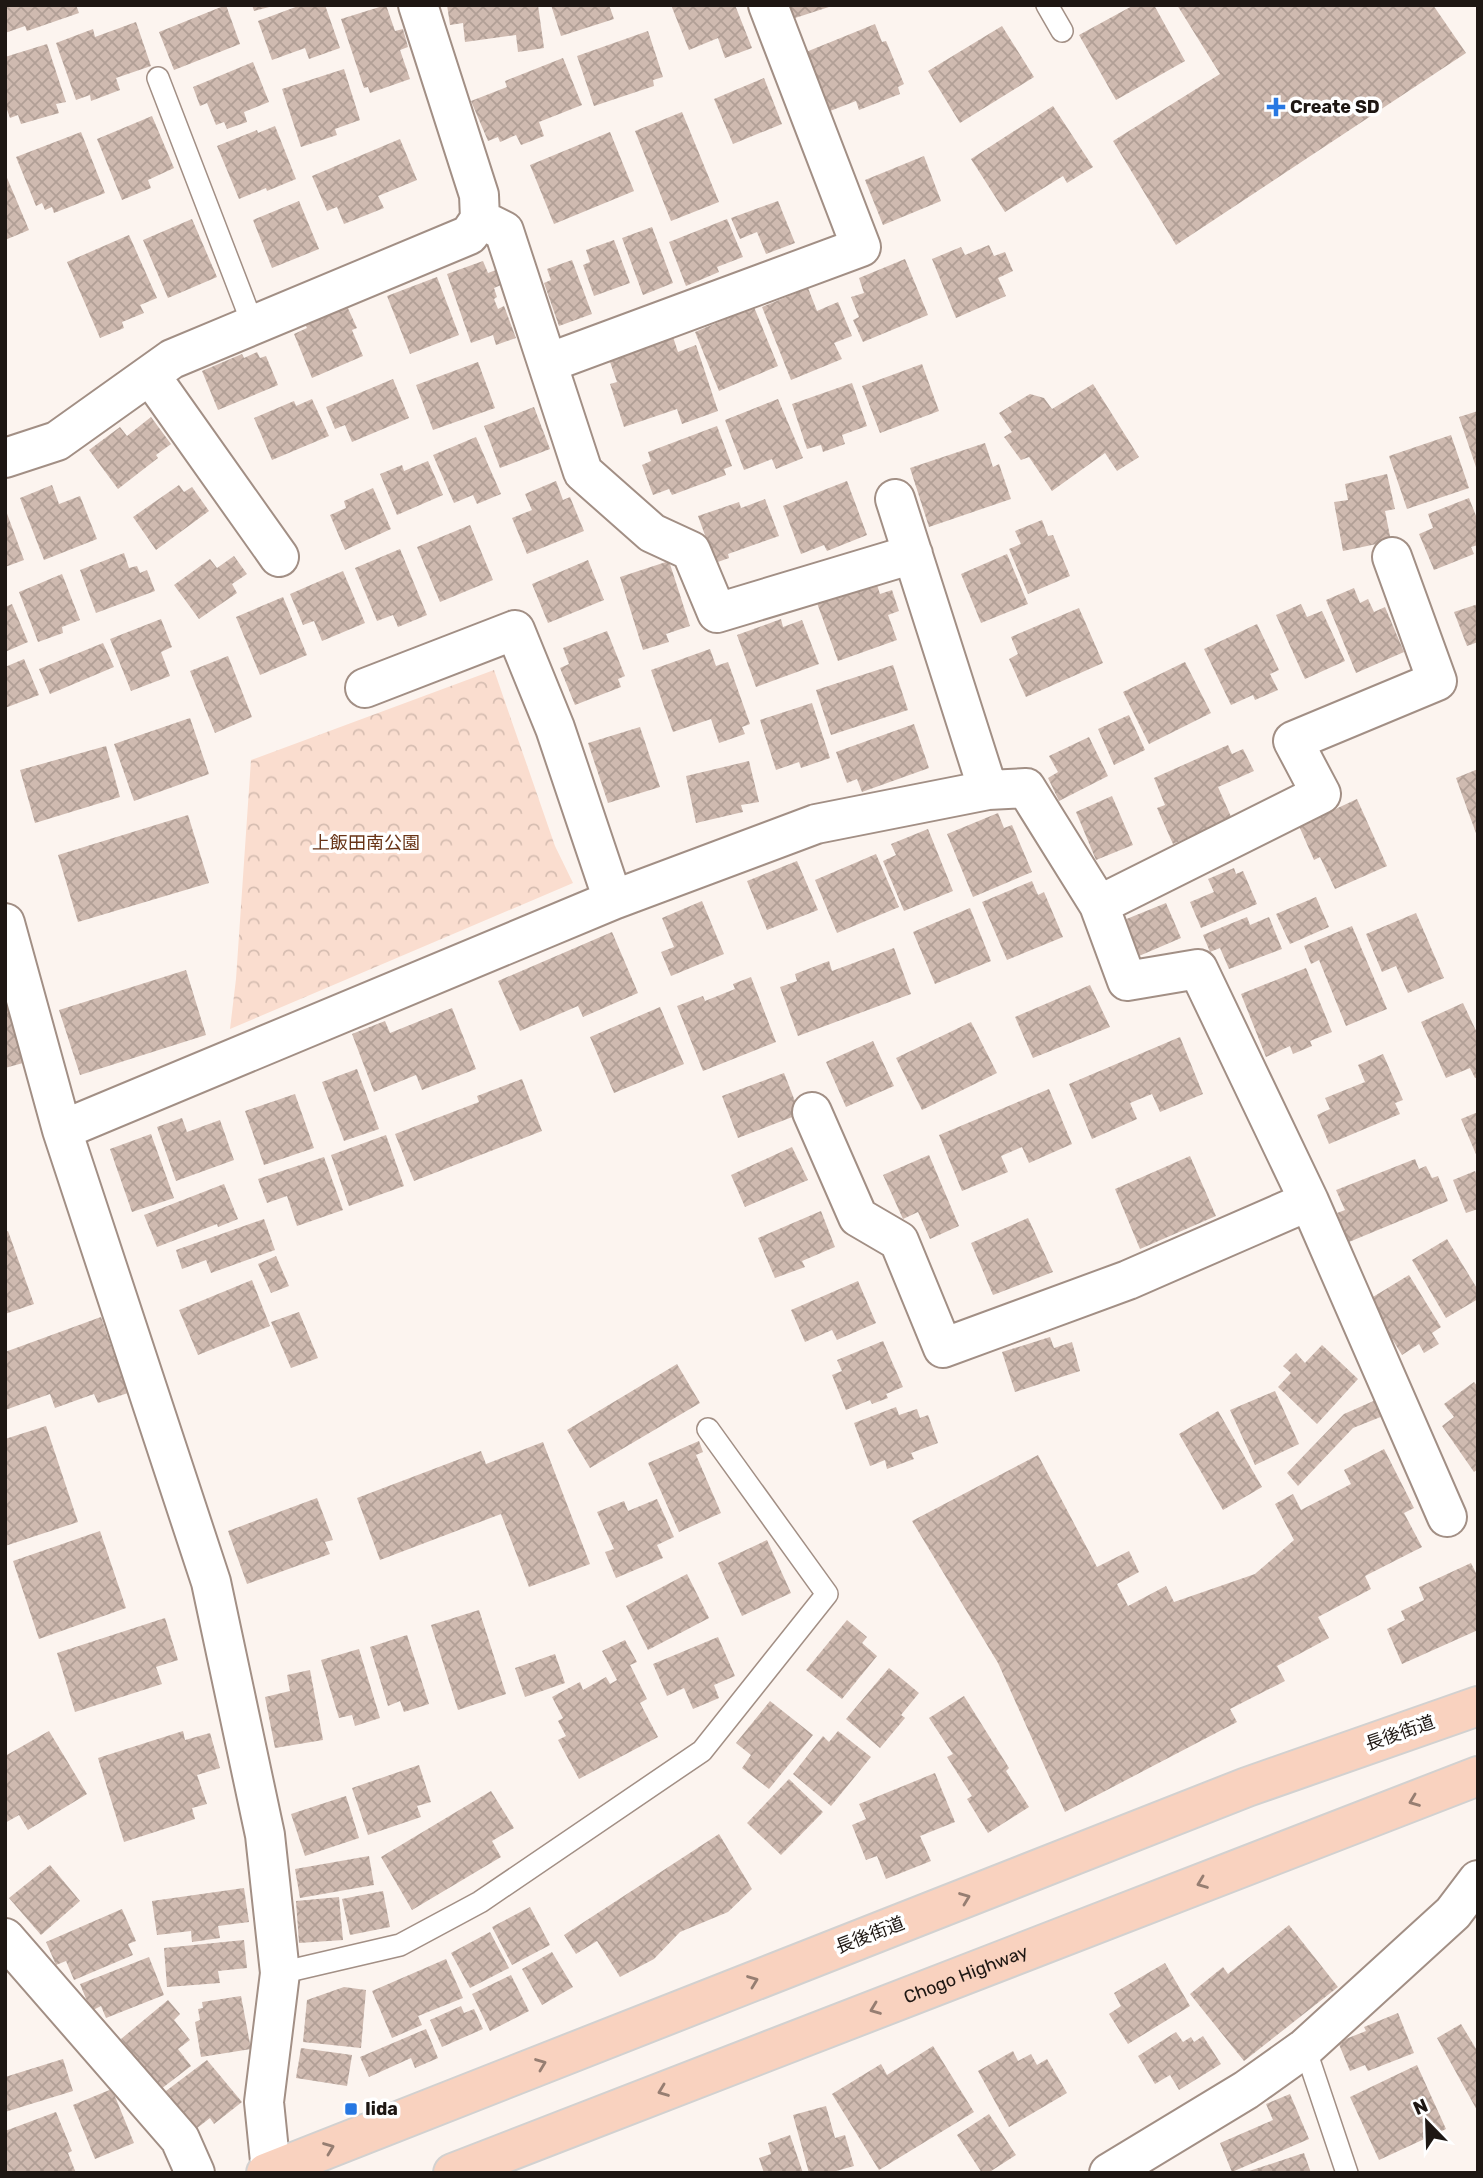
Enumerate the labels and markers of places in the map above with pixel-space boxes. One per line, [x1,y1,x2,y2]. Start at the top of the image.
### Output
place label: Create SD [1290,96,1380,118]
marker: Create SD [1268,99,1284,115]
place label: Iida [365,2098,398,2120]
marker: Iida [343,2101,359,2117]

